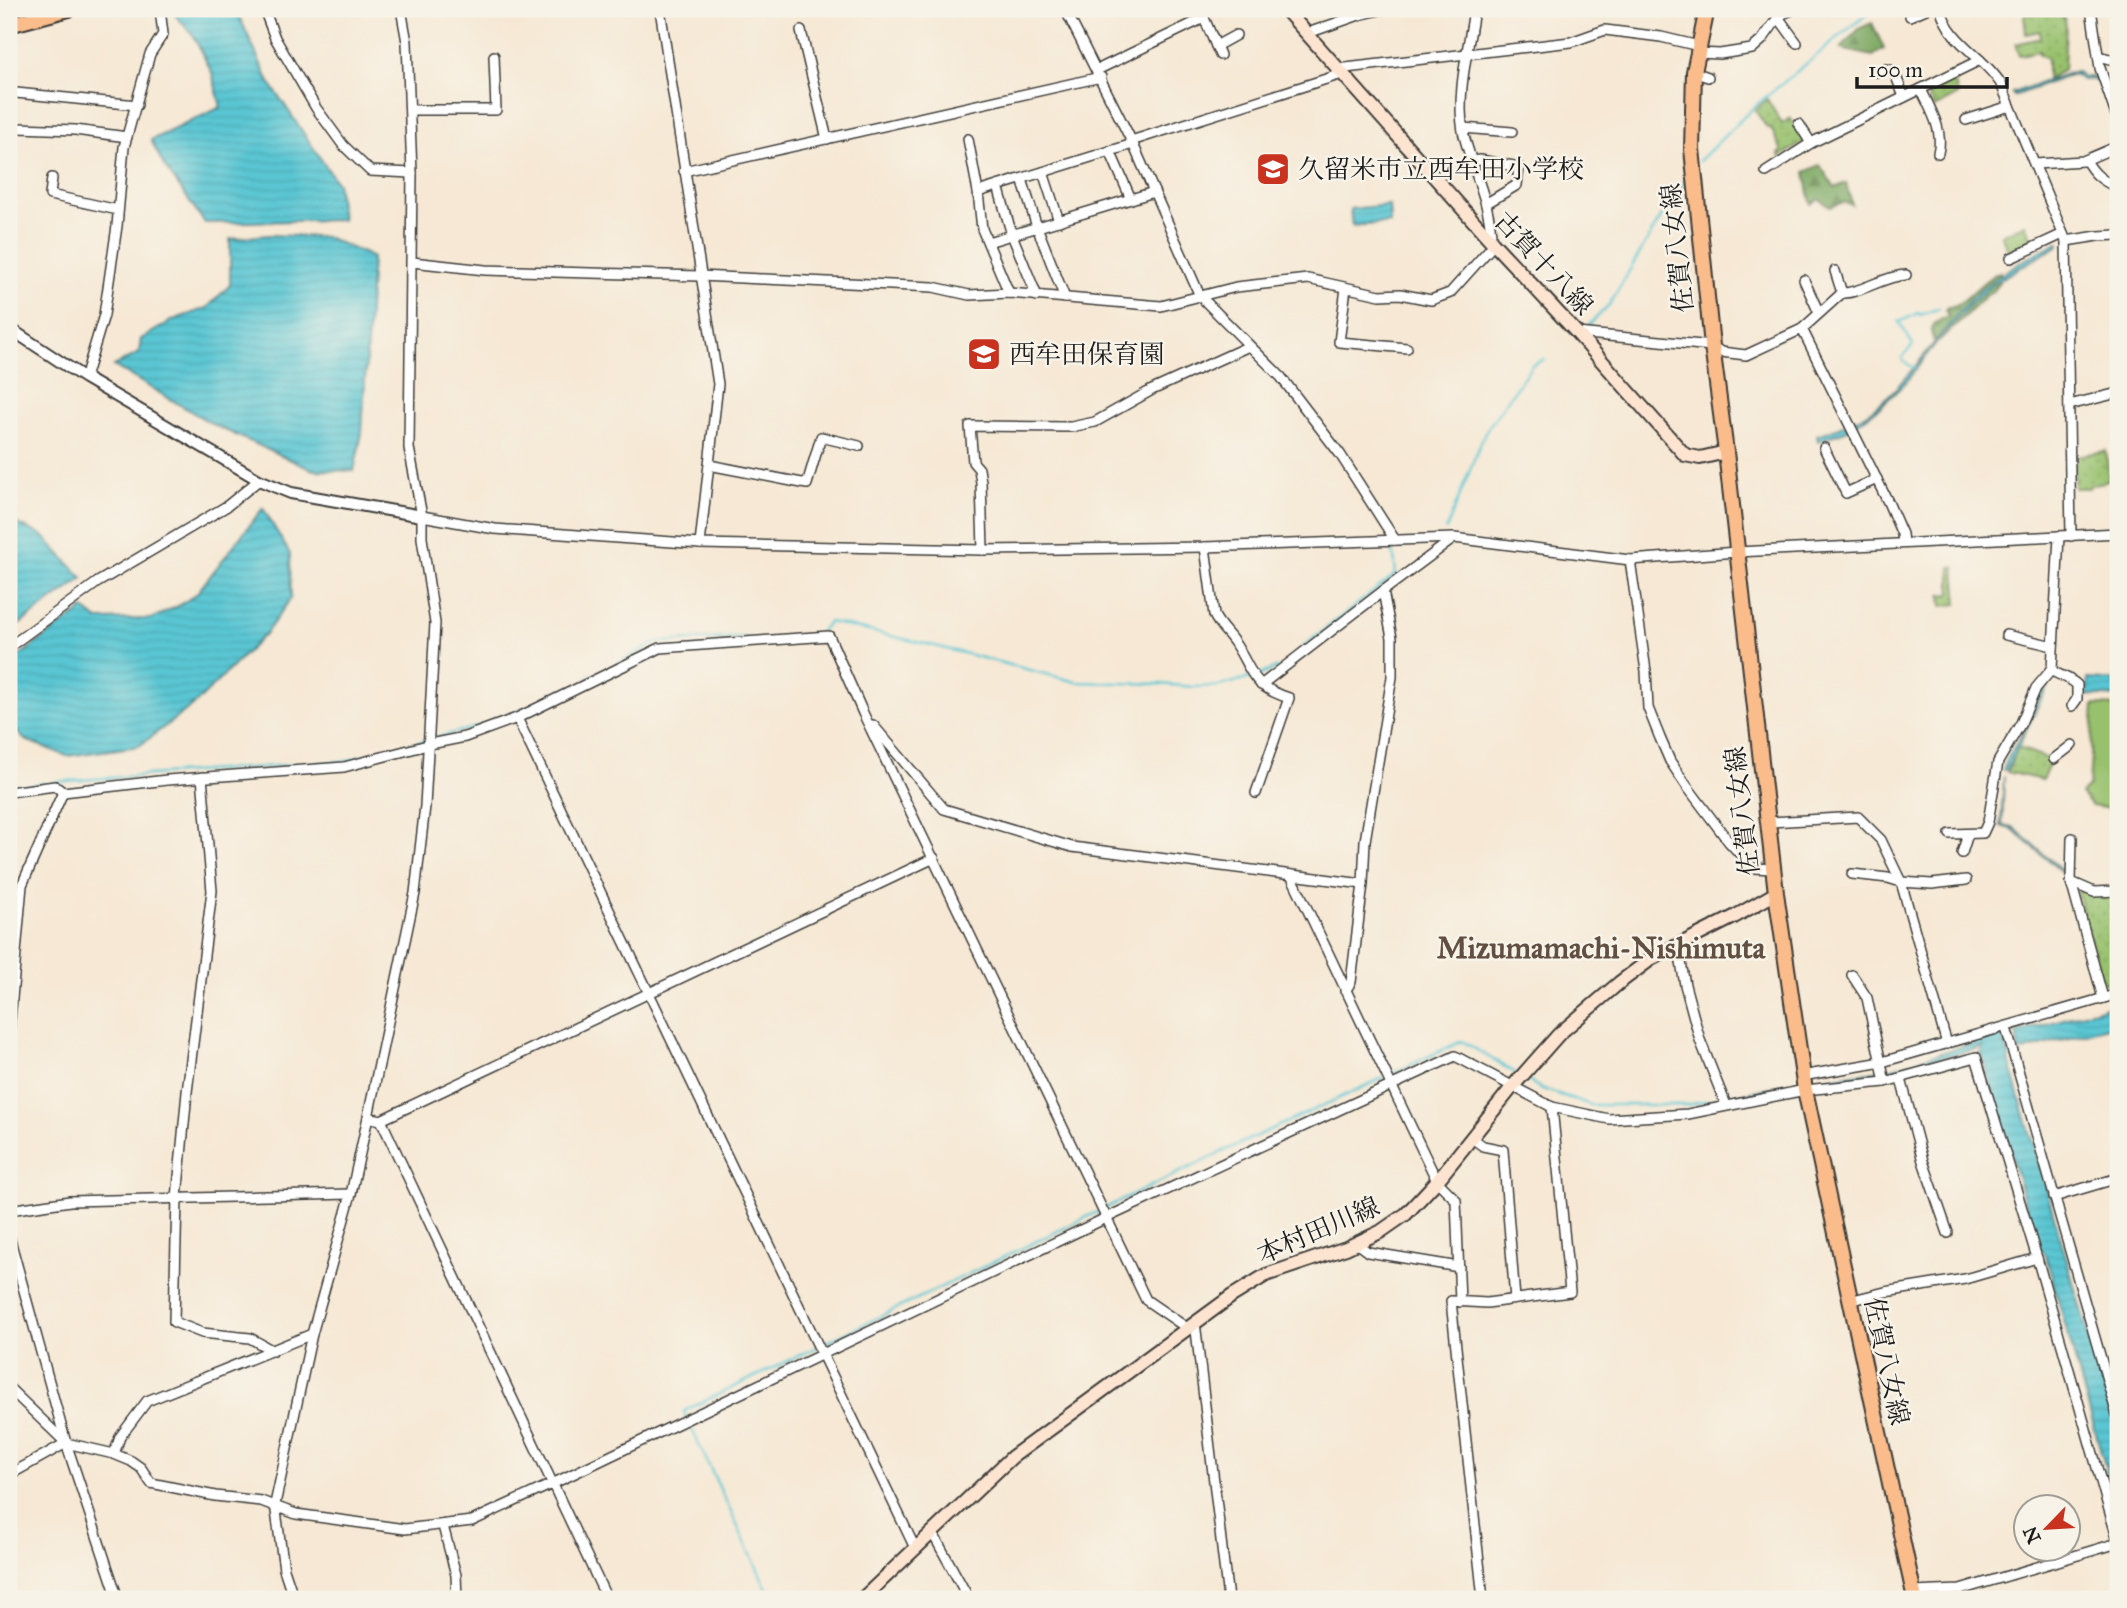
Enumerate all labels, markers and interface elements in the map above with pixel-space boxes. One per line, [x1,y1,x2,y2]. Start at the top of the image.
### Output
scale bar [1857,46,2008,90]
text: 100 m [1868,57,1923,83]
school or university icon: 久留米市立西牟田小学校 [1254,150,1292,188]
place label: 久留米市立西牟田小学校 [1298,153,1584,185]
street label: 佐賀八女線 [1654,182,1700,314]
street label: 古賀十八線 [1488,205,1600,321]
school or university icon: 西牟田保育園 [965,335,1003,373]
place label: 西牟田保育園 [1009,338,1165,370]
street label: 佐賀八女線 [1718,745,1766,877]
district label: Mizumamachi-Nishimuta [1437,930,1767,966]
street label: 本村田川線 [1252,1190,1384,1270]
street label: 佐賀八女線 [1858,1294,1916,1428]
north arrow [2011,1492,2082,1562]
text: N [2018,1523,2046,1547]

